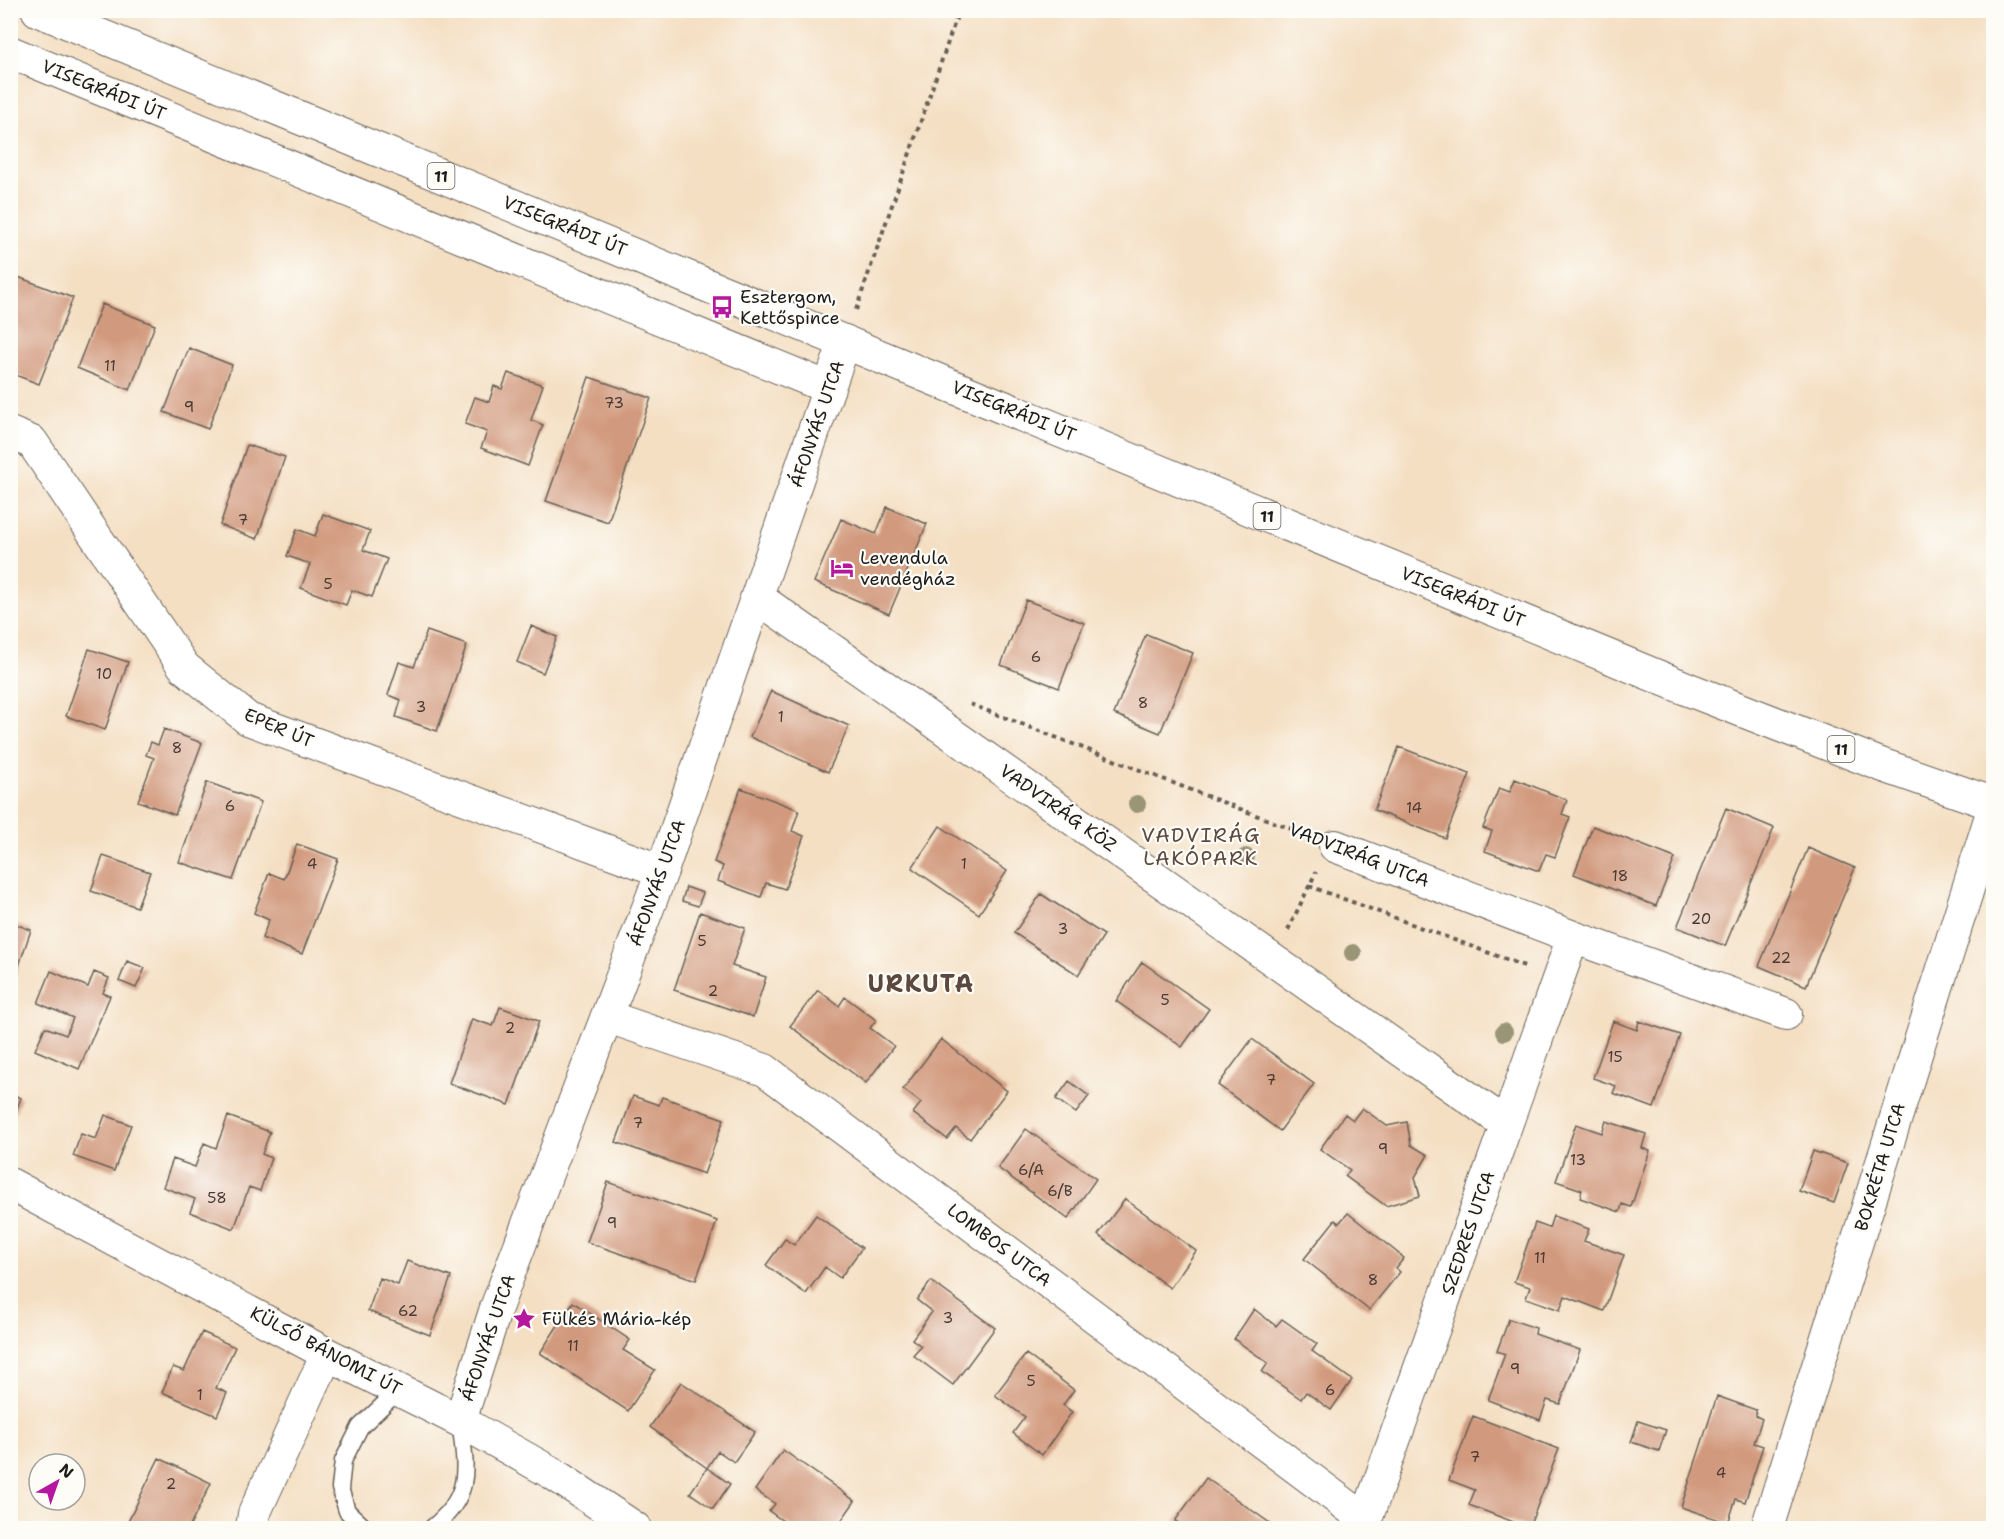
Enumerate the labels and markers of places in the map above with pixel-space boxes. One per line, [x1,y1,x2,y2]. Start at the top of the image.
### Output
place label: Esztergom, Kettőspince [740,285,840,330]
bus stop icon: Esztergom, Kettőspince [709,294,735,320]
place label: Levendula vendégház [860,546,956,591]
hotel icon: Levendula vendégház [829,555,855,581]
place icon: Fülkés Mária-kép [511,1306,537,1332]
place label: Fülkés Mária-kép [542,1307,691,1331]

